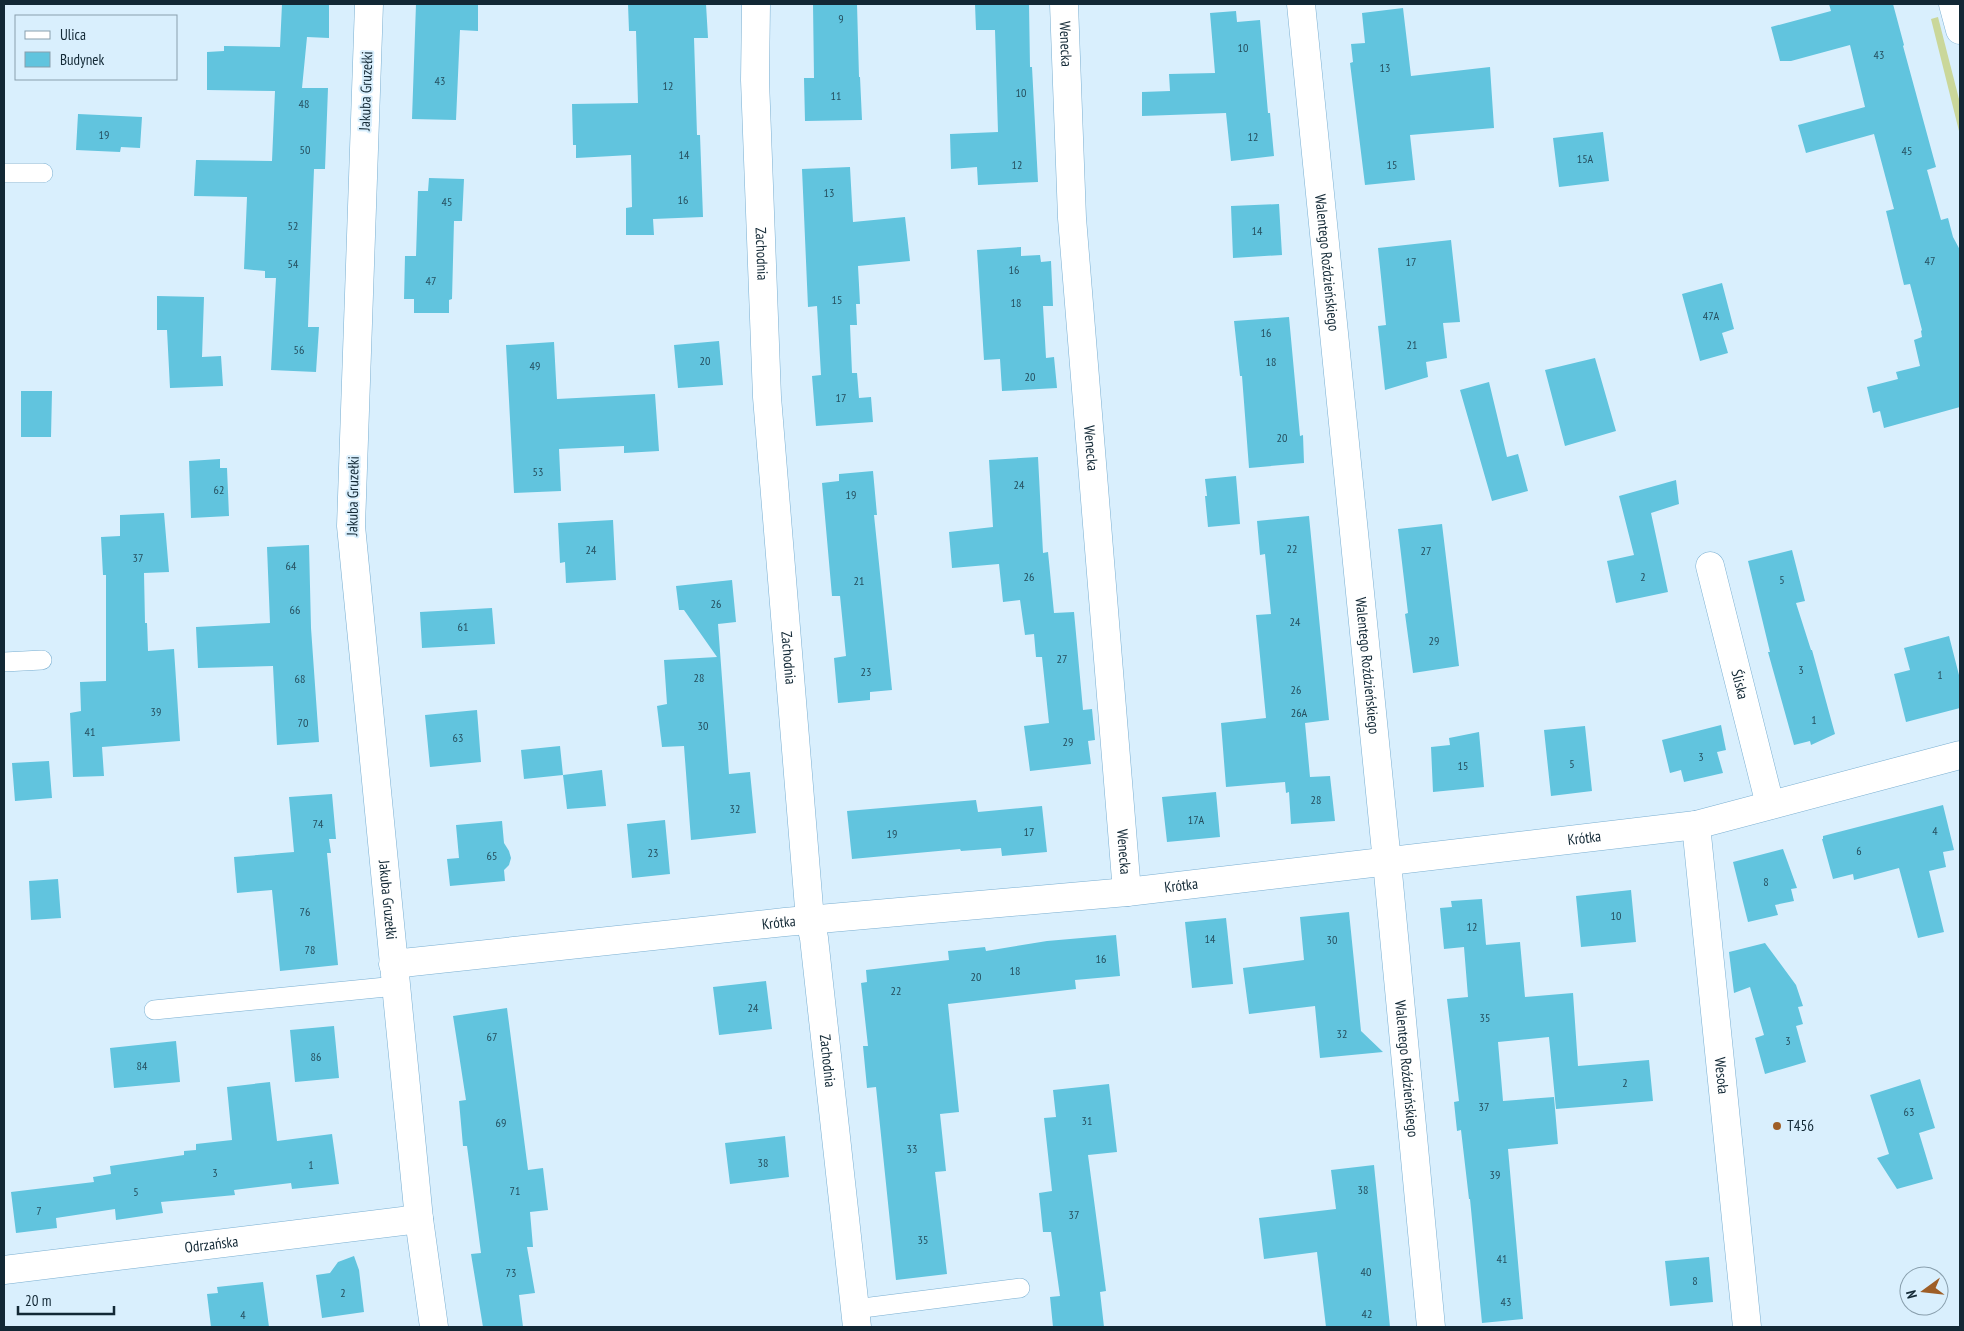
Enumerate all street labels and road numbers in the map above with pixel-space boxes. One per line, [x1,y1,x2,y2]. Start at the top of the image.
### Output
street label: Wenecka [1056,21,1076,67]
street label: Jakuba Gruzełki [355,51,376,132]
street label: Walentego Roździeńskiego [1311,193,1344,332]
street label: Zachodnia [752,227,773,281]
street label: Wenecka [1080,425,1103,472]
street label: Jakuba Gruzełki [342,456,363,537]
street label: Walentego Roździeńskiego [1352,596,1384,735]
street label: Zachodnia [777,631,801,685]
street label: Śliska [1727,667,1753,701]
street label: Krótka [1566,826,1602,849]
street label: Wenecka [1113,828,1136,875]
street label: Jakuba Gruzełki [375,858,402,940]
street label: Krótka [1163,874,1199,897]
street label: Krótka [761,911,796,933]
street label: Walentego Roździeńskiego [1391,999,1423,1138]
street label: Zachodnia [816,1033,840,1088]
street label: Wesoła [1711,1056,1733,1095]
street label: Odrzańska [184,1231,239,1257]

